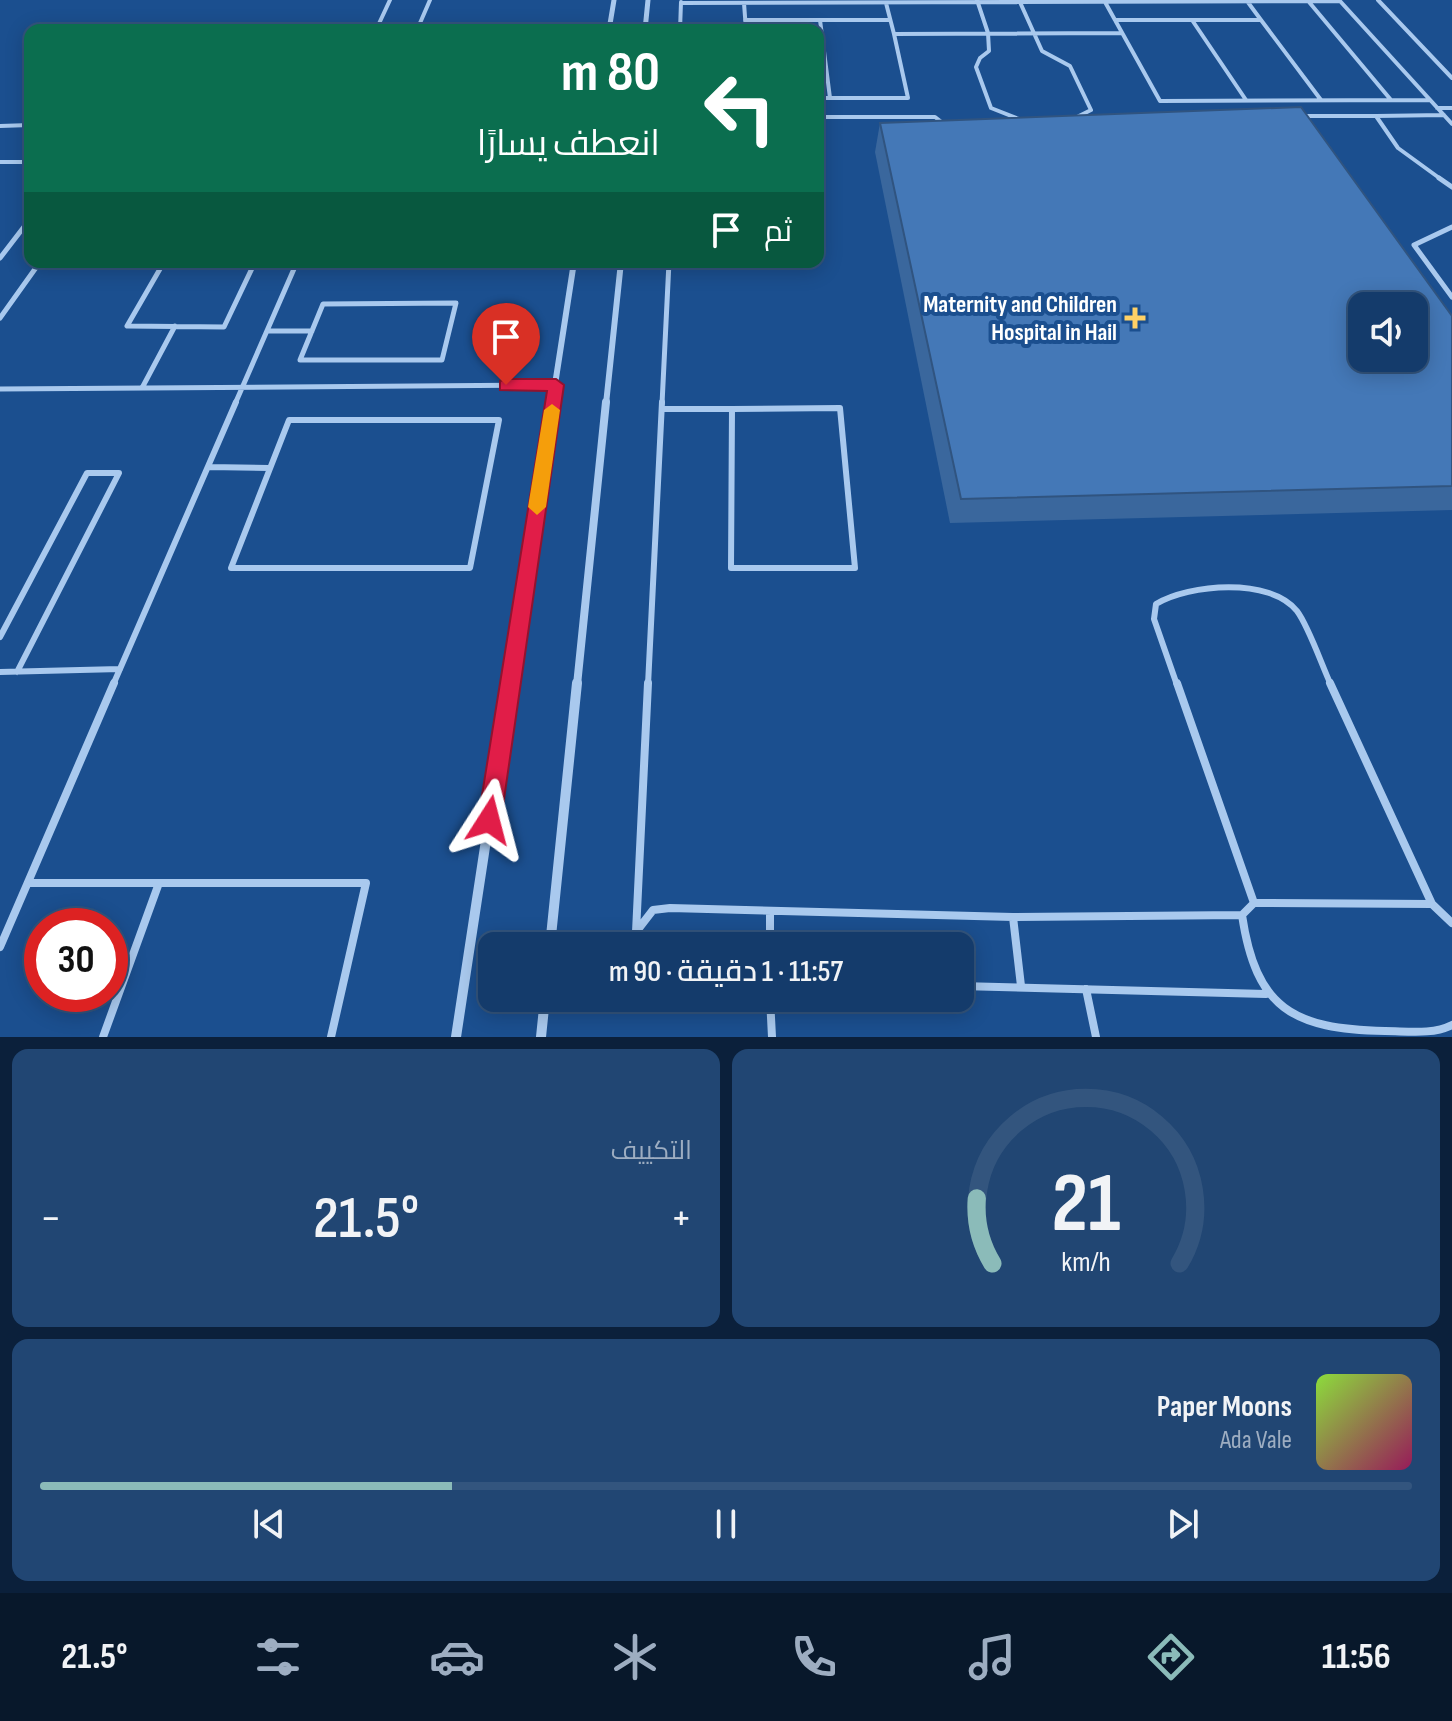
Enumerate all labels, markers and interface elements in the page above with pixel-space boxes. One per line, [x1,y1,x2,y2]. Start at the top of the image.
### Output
text: 80 m [561,40,660,107]
icon: left [688,56,792,160]
text: انعطف يسارًا [477,123,660,166]
icon: arrive [704,208,748,252]
text: ثم [764,214,792,250]
place label: Maternity and Children Hospital in Hail [923,290,1117,347]
map controls [1348,292,1428,372]
button: sound [1348,292,1428,372]
pin [472,303,540,385]
marker: Maternity and Children Hospital in Hail [1124,307,1146,329]
icon: arrive [484,315,528,359]
position arrow [447,778,531,862]
speed limit sign: 30 [24,908,128,1012]
text: 11:57 · 1 دقيقة · 90 m [609,954,843,990]
text: التكييف [610,1136,692,1167]
text: 21 [1051,1155,1121,1255]
text: 21.5° [313,1183,419,1255]
text: − [40,1192,62,1245]
text: + [670,1192,692,1245]
text: km/h [1061,1245,1111,1280]
text: Paper Moons [1157,1389,1292,1425]
text: Ada Vale [1220,1425,1292,1456]
icon: previous [247,1502,291,1546]
icon: pause [704,1502,748,1546]
icon: next [1161,1502,1205,1546]
icon: filters [250,1629,306,1685]
icon: car [429,1629,485,1685]
icon: climate [607,1629,663,1685]
icon: phone [786,1629,842,1685]
icon: music [964,1629,1020,1685]
icon: directions [1143,1629,1199,1685]
text: 21.5° [61,1636,127,1679]
text: 11:56 [1322,1636,1391,1679]

